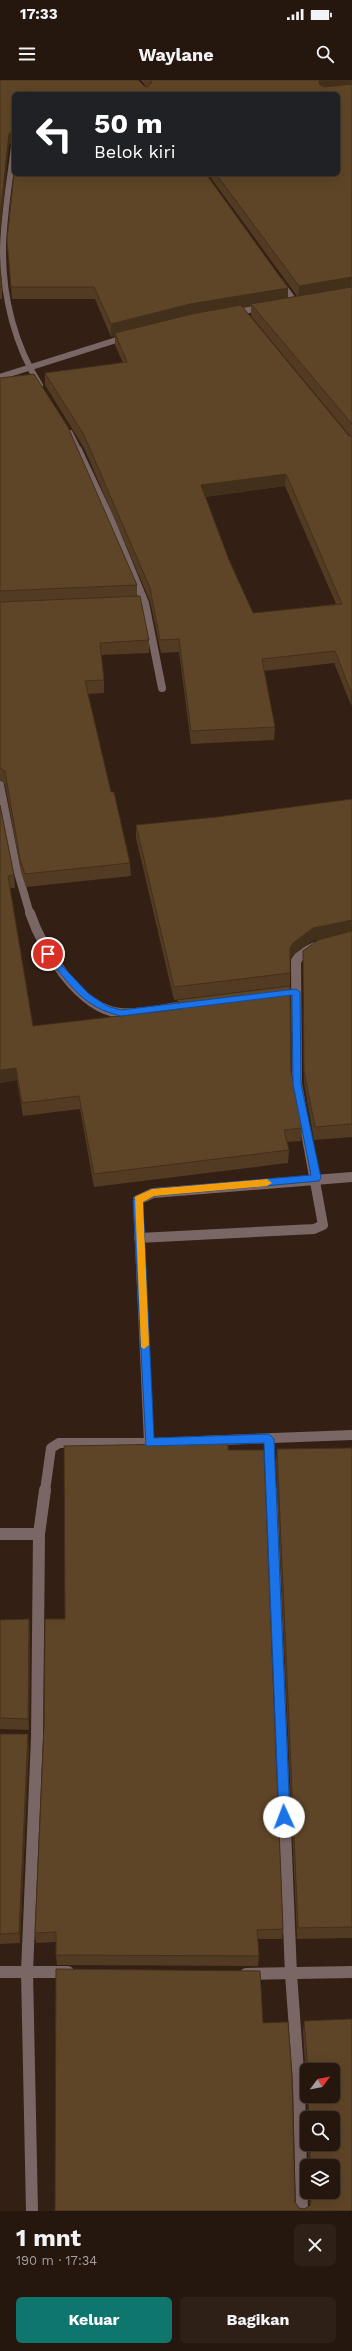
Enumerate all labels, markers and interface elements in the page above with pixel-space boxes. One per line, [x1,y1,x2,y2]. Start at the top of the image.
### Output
text: 17:33 [20,5,58,23]
icon: menu [16,43,38,65]
icon: search [314,43,336,65]
text: Waylane [138,44,214,65]
text: 50 m [94,107,163,140]
icon: left [28,108,80,160]
text: Belok kiri [94,141,176,162]
pin [31,937,65,971]
icon: arrive [37,943,59,965]
position arrow [263,1796,305,1838]
north arrow [300,2063,340,2103]
map controls [300,2063,340,2199]
button: search [300,2111,340,2151]
button: layers [300,2159,340,2199]
text: 1 mnt [16,2224,81,2252]
button: close [294,2224,336,2266]
text: 190 m · 17:34 [16,2253,97,2268]
button: Keluar [16,2297,172,2343]
button: Bagikan [180,2297,336,2343]

